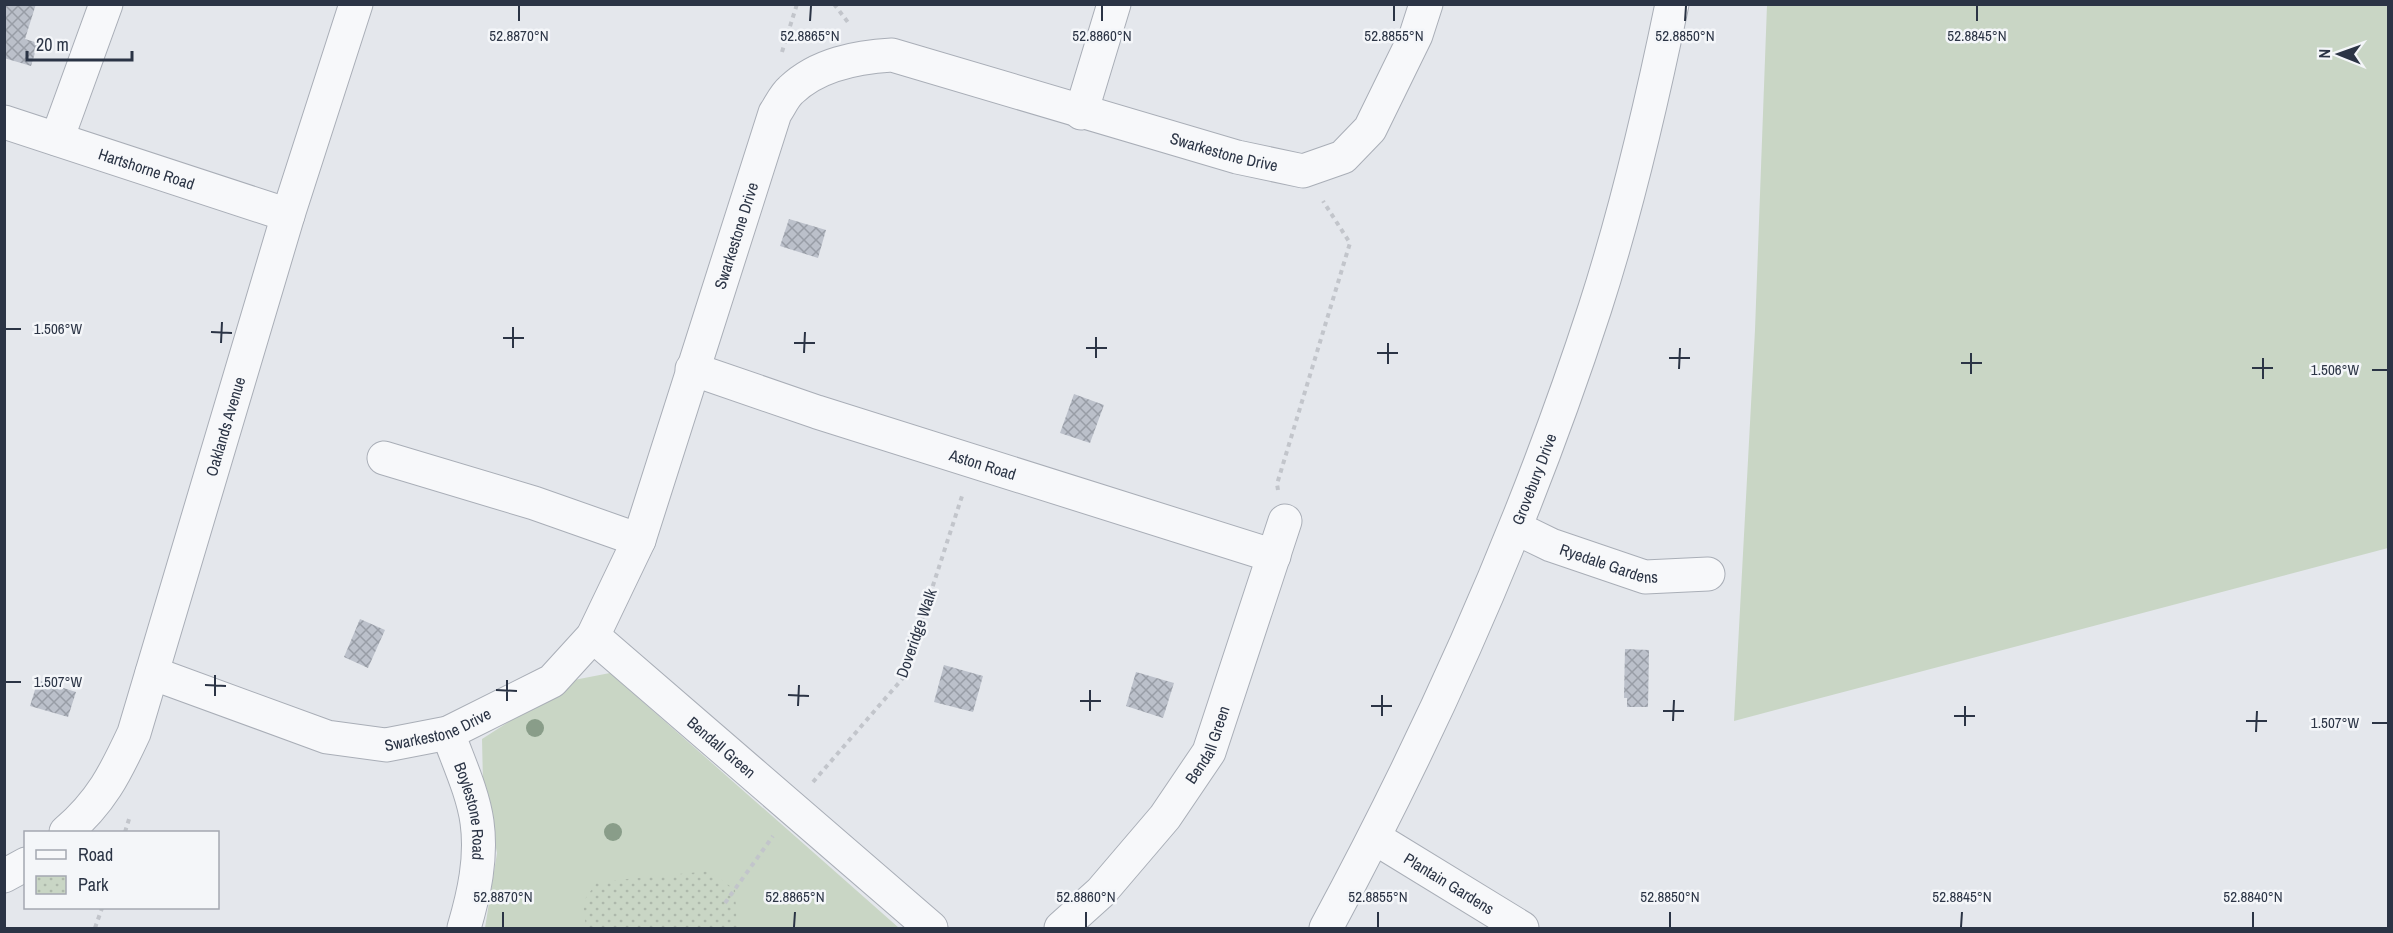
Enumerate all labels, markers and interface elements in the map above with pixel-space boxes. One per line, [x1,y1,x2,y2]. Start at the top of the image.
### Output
scale bar [27,24,132,62]
north arrow [2309,24,2369,84]
text: 52.8870°N [489,25,549,46]
text: 52.8865°N [780,25,840,46]
text: 52.8860°N [1072,25,1132,46]
text: 52.8855°N [1364,25,1424,46]
text: 52.8850°N [1655,25,1715,46]
text: 52.8845°N [1947,25,2007,46]
text: 20 m [36,32,69,57]
text: N [2313,49,2335,59]
street label: Swarkestone Drive [1167,127,1280,176]
street label: Hartshorne Road [96,143,197,195]
street label: Swarkestone Drive [709,180,763,292]
text: 1.506°W [34,318,83,339]
text: 1.506°W [2311,359,2360,380]
street label: Oaklands Avenue [200,374,250,479]
street label: Grovebury Drive [1506,430,1561,528]
street label: Aston Road [946,443,1019,485]
street label: Ryedale Gardens [1557,538,1658,588]
street label: Doveridge Walk [890,585,942,680]
text: 1.507°W [34,671,83,692]
street label: Swarkestone Drive [383,702,494,756]
street label: Bendall Green [1180,703,1234,788]
street label: Bendall Green [683,711,761,783]
text: 1.507°W [2311,712,2360,733]
street label: Boylestone Road [449,759,490,861]
legend [24,831,219,909]
text: Road [78,842,113,867]
street label: Plantain Gardens [1400,847,1499,919]
text: Park [78,872,109,897]
text: 52.8870°N [473,886,533,907]
text: 52.8865°N [765,886,825,907]
text: 52.8860°N [1056,886,1116,907]
text: 52.8855°N [1348,886,1408,907]
text: 52.8850°N [1640,886,1700,907]
text: 52.8845°N [1932,886,1992,907]
text: 52.8840°N [2223,886,2283,907]

